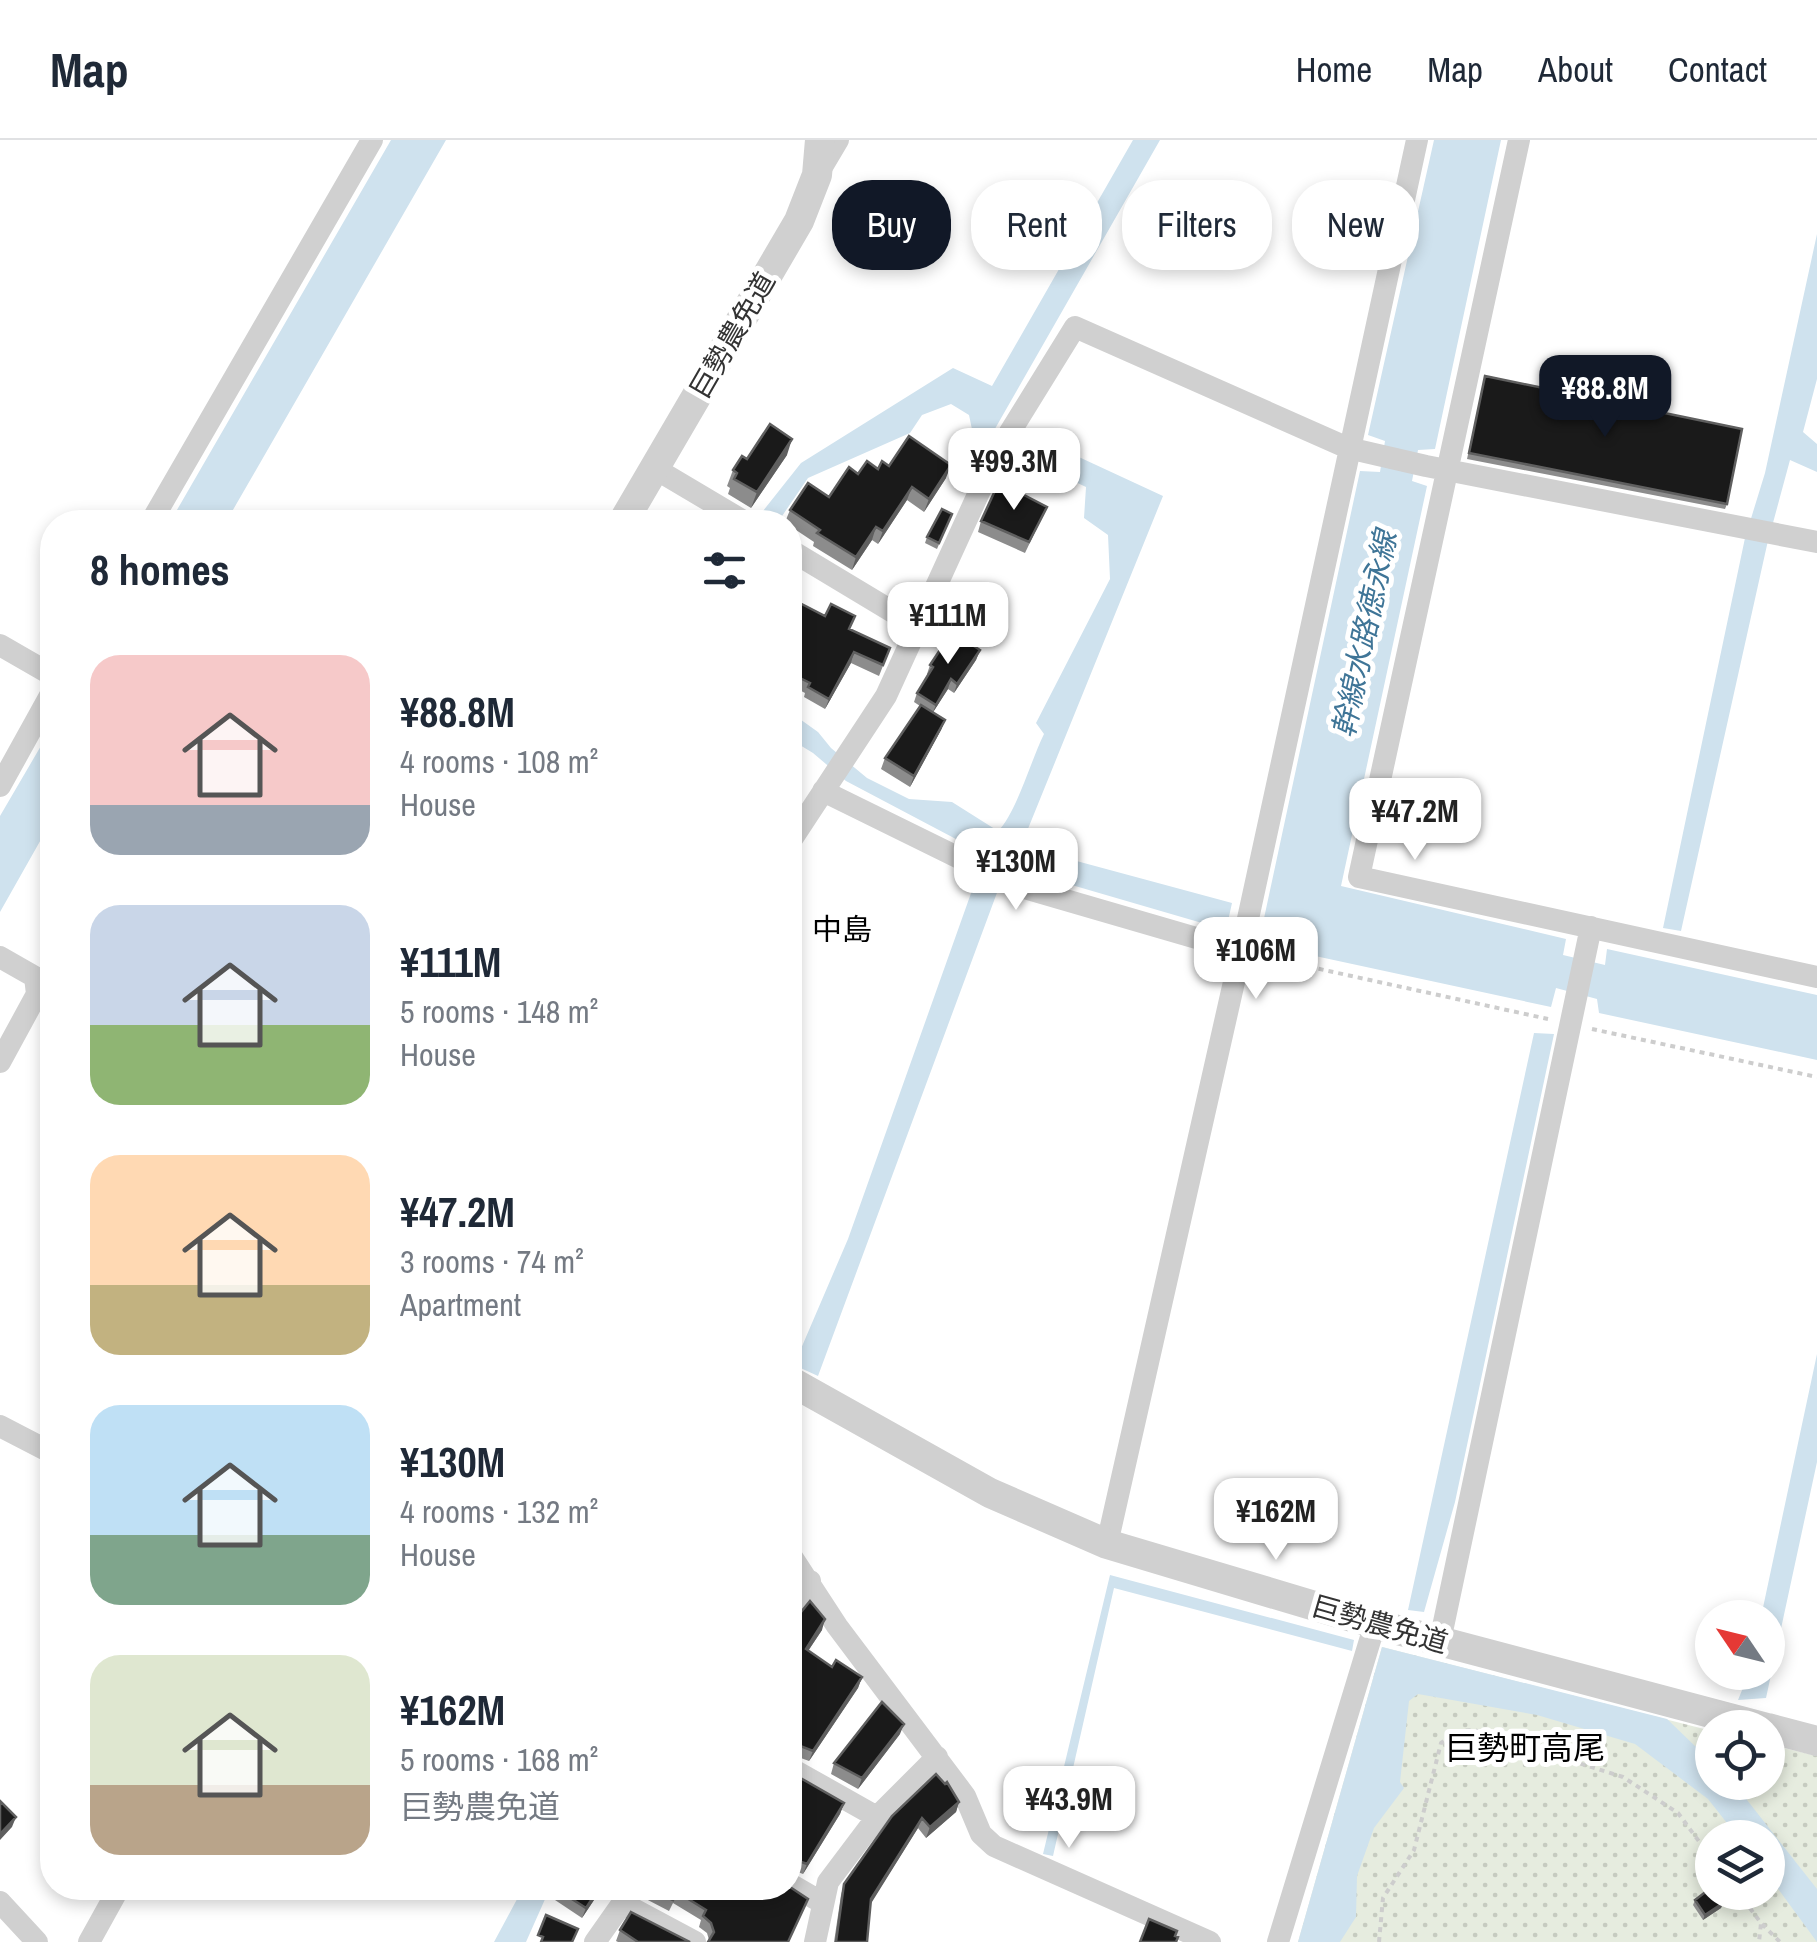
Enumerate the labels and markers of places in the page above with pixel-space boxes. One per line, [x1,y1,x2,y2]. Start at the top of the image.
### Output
pin: ¥88.8M [1524,355,1686,440]
pin: ¥99.3M [933,428,1095,513]
pin: ¥111M [878,582,1018,667]
pin: ¥47.2M [1334,778,1496,863]
pin: ¥130M [946,828,1086,913]
pin: ¥106M [1186,917,1326,1002]
pin: ¥162M [1206,1478,1346,1563]
pin: ¥43.9M [988,1766,1150,1851]

